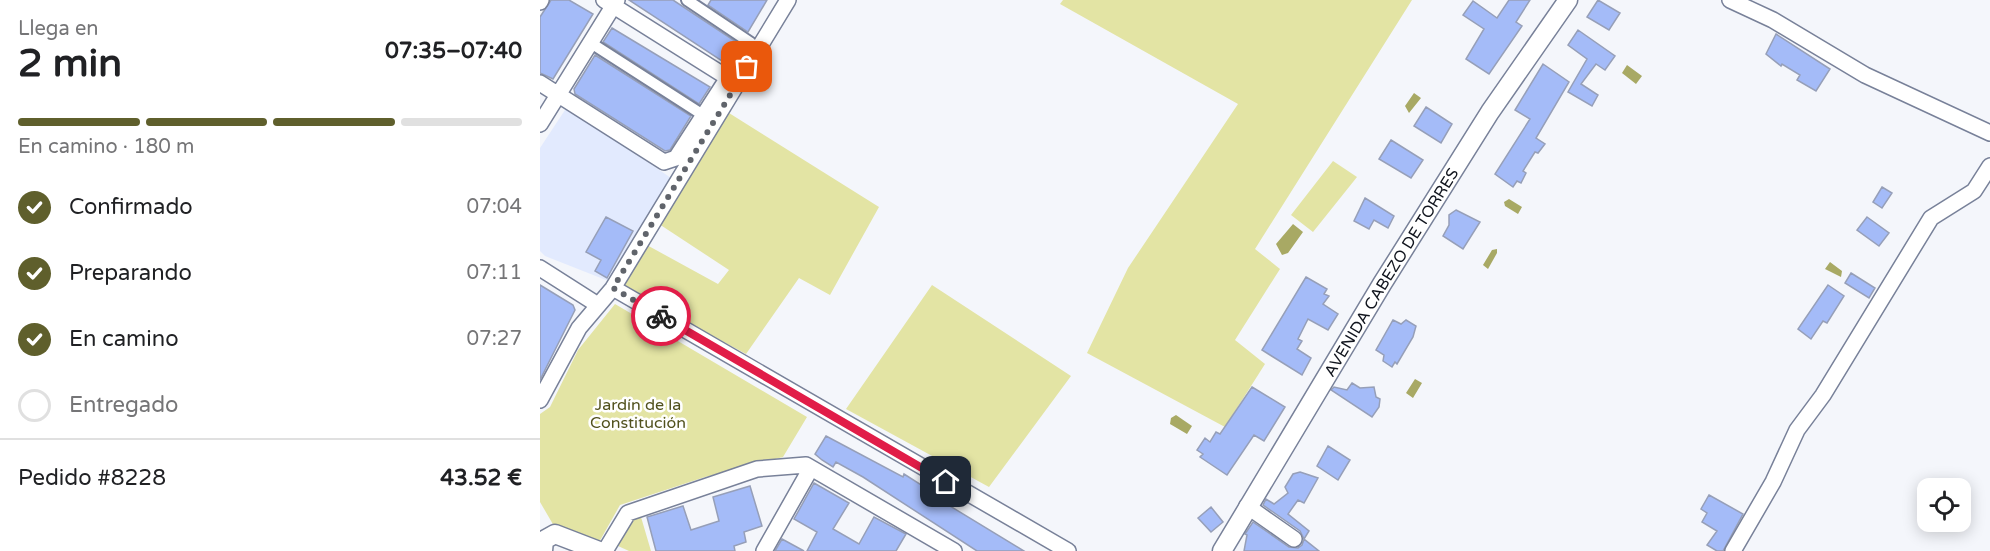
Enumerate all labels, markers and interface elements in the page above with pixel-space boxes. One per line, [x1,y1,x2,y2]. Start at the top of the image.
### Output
text: Llega en [18,17,98,41]
text: 07:35–07:40 [385,38,522,64]
text: 2 min [18,40,122,87]
pin [721,41,772,92]
icon: bag [730,50,763,83]
text: En camino · 180 m [18,135,194,159]
street label: AVENIDA CABEZO DE TORRES [1320,164,1463,381]
icon: check [18,191,51,224]
text: Confirmado [69,194,193,220]
text: 07:04 [467,195,522,219]
icon: check [18,257,51,290]
text: Preparando [69,260,192,286]
text: 07:11 [467,261,522,285]
courier [631,286,691,346]
icon: bike [645,300,678,333]
icon: check [18,323,51,356]
text: En camino [69,326,179,352]
text: 07:27 [467,327,522,351]
text: Entregado [69,392,178,418]
park label: Jardín de la Constitución [590,395,686,433]
pin [920,456,971,507]
text: Pedido #8228 [18,465,166,491]
text: 43.52 € [440,465,522,491]
icon: home [929,465,962,498]
map controls [1917,478,1971,532]
button: locate [1917,478,1971,532]

